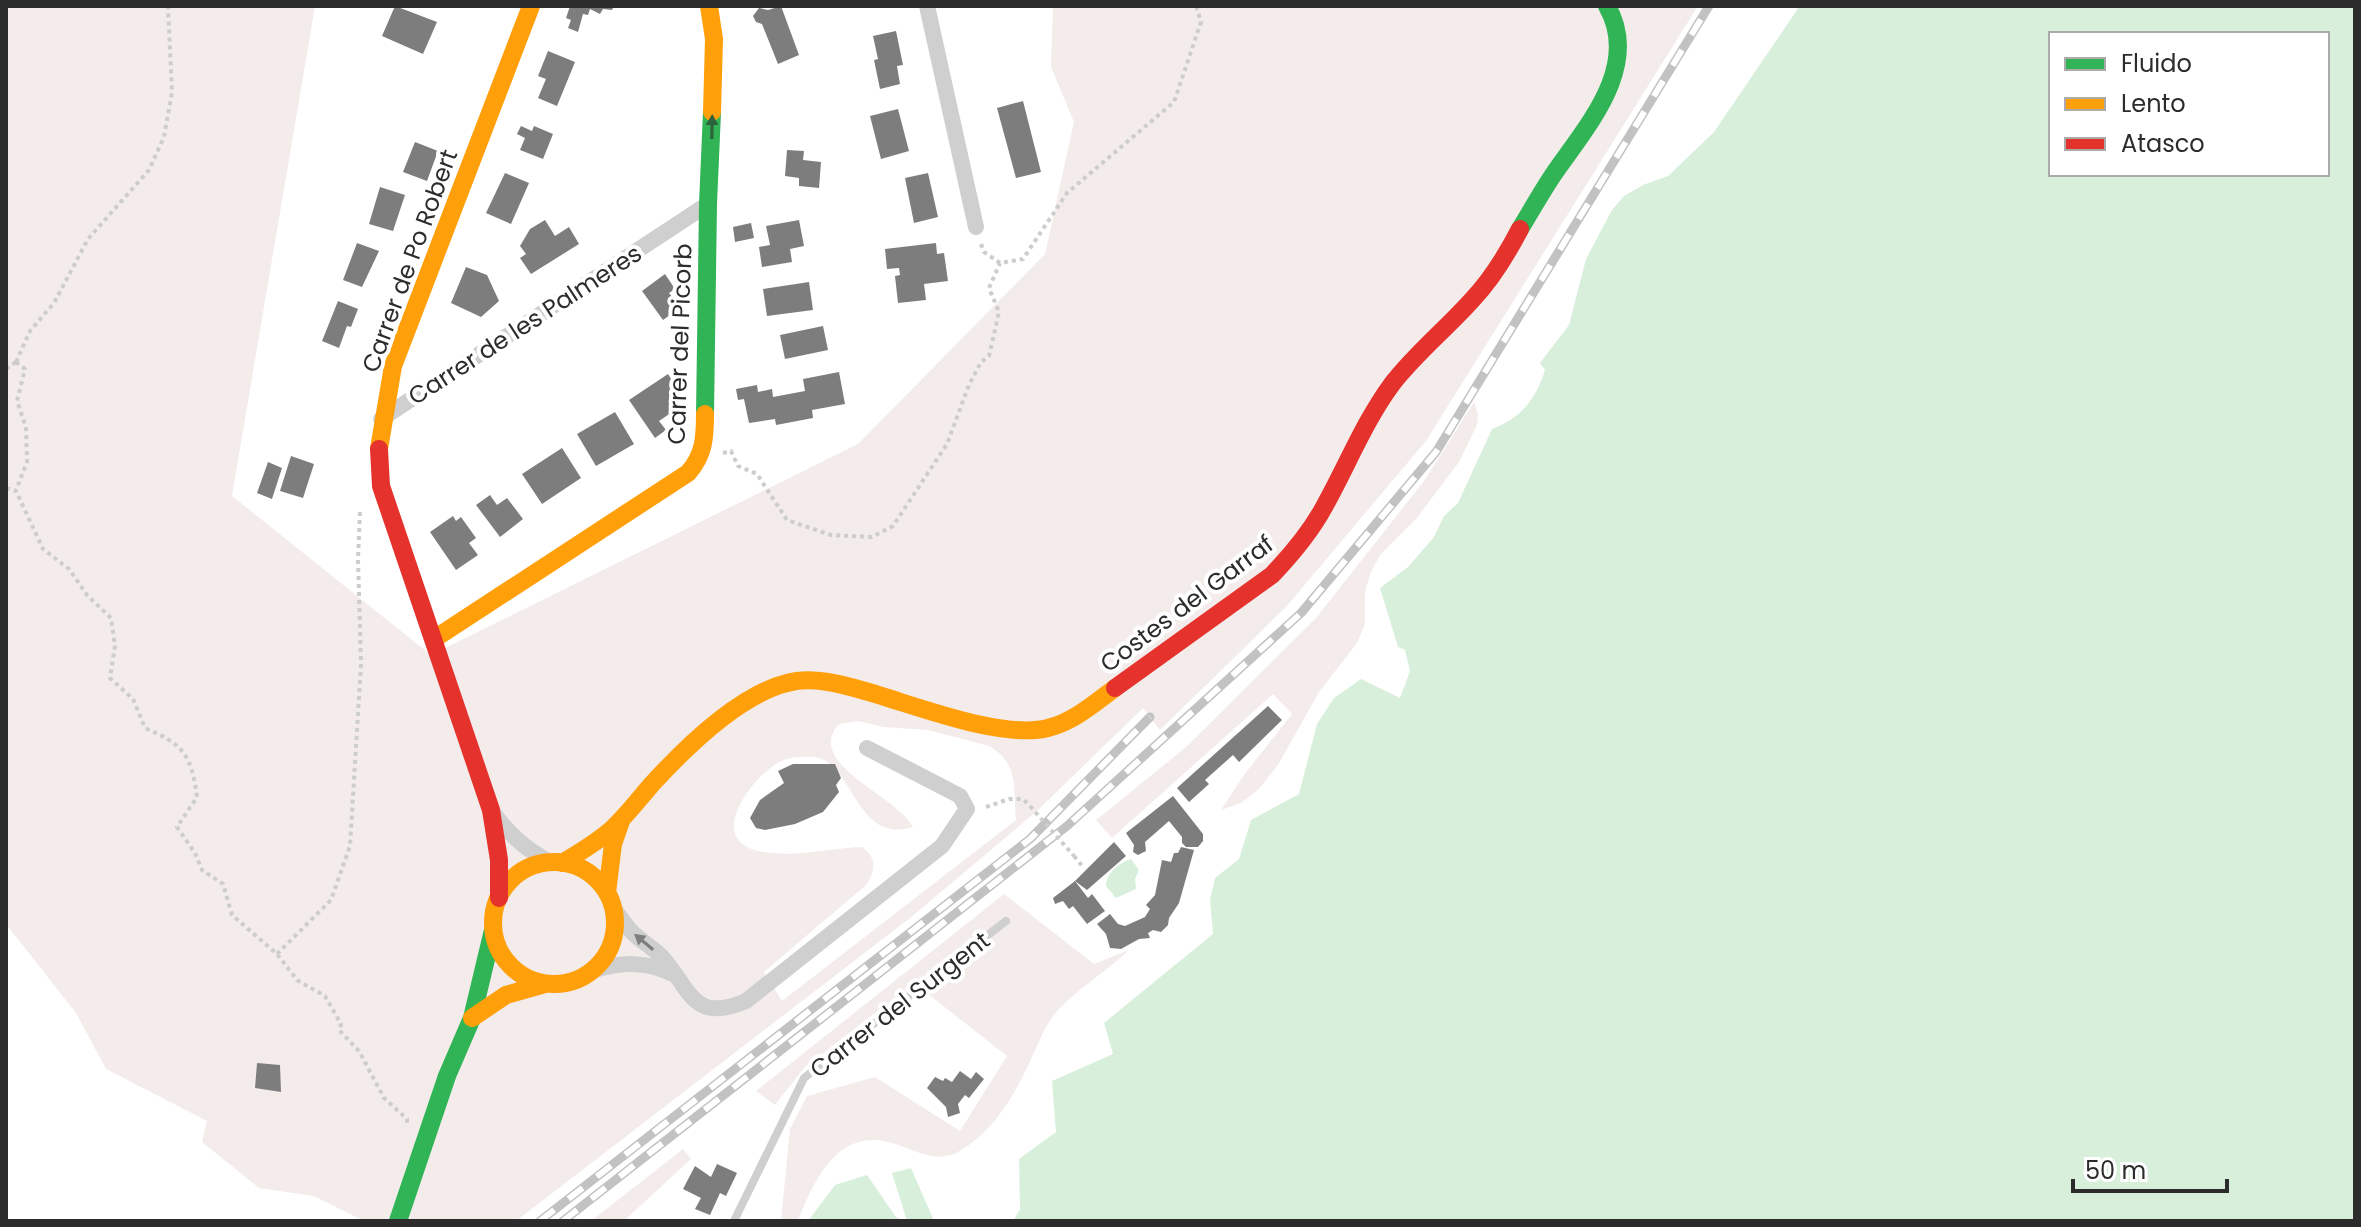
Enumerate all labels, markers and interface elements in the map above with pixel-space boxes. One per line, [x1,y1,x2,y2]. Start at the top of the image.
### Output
legend [2049,32,2329,176]
text: Fluido [2121,47,2192,80]
text: Lento [2121,87,2186,120]
one-way arrow [706,114,718,139]
text: Atasco [2121,127,2205,160]
street label: Carrer de Po Robert [354,145,465,377]
street label: Carrer de les Palmeres [402,237,648,413]
street label: Carrer del Picorb [659,243,700,445]
street label: Costes del Garraf [1093,527,1280,680]
street label: Carrer del Surgent [803,924,997,1085]
one-way arrow [634,934,654,950]
scale bar [2073,1143,2227,1193]
text: 50 m [2085,1154,2146,1187]

